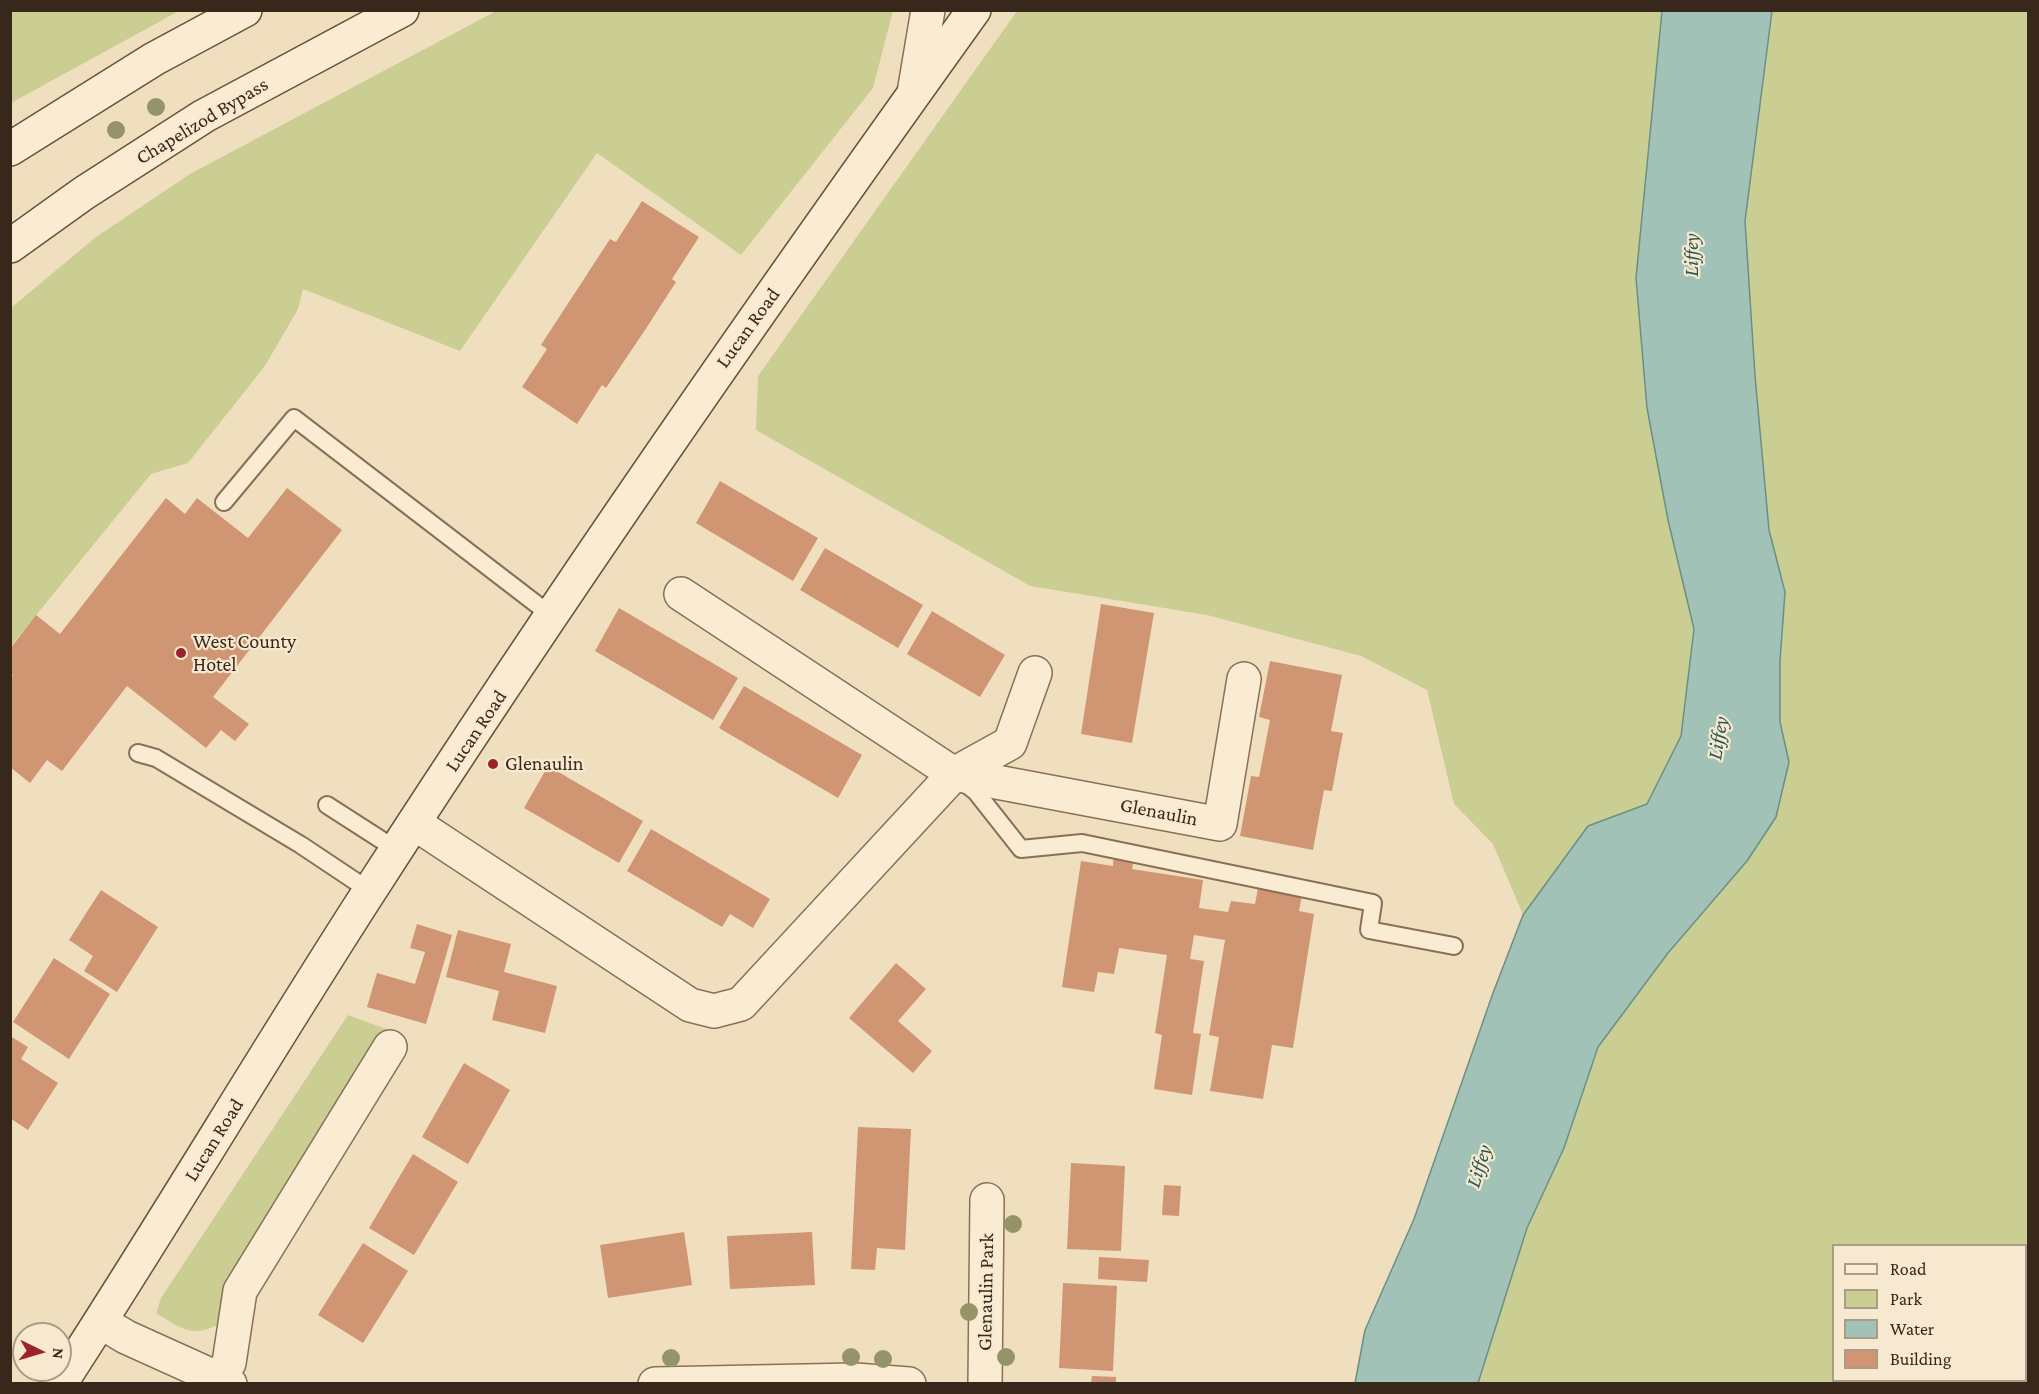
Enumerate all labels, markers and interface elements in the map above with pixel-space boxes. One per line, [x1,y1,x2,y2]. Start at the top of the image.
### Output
street label: Chapelizod Bypass [132,72,272,170]
water label: Liffey [1679,233,1705,277]
street label: Lucan Road [711,283,785,373]
place label: West County Hotel [193,630,296,677]
marker: West County Hotel [174,646,188,660]
street label: Lucan Road [440,686,512,776]
water label: Liffey [1702,715,1734,761]
place label: Glenaulin [505,752,584,776]
marker: Glenaulin [486,757,500,771]
street label: Glenaulin [1118,793,1200,831]
street label: Lucan Road [179,1094,249,1186]
water label: Liffey [1461,1142,1497,1190]
street label: Glenaulin Park [973,1233,999,1351]
legend [1832,1244,2027,1382]
text: Road [1890,1259,1927,1279]
text: Park [1890,1289,1922,1309]
text: Water [1890,1319,1934,1339]
north arrow [12,1322,72,1382]
text: N [49,1347,67,1360]
text: Building [1890,1349,1951,1369]

